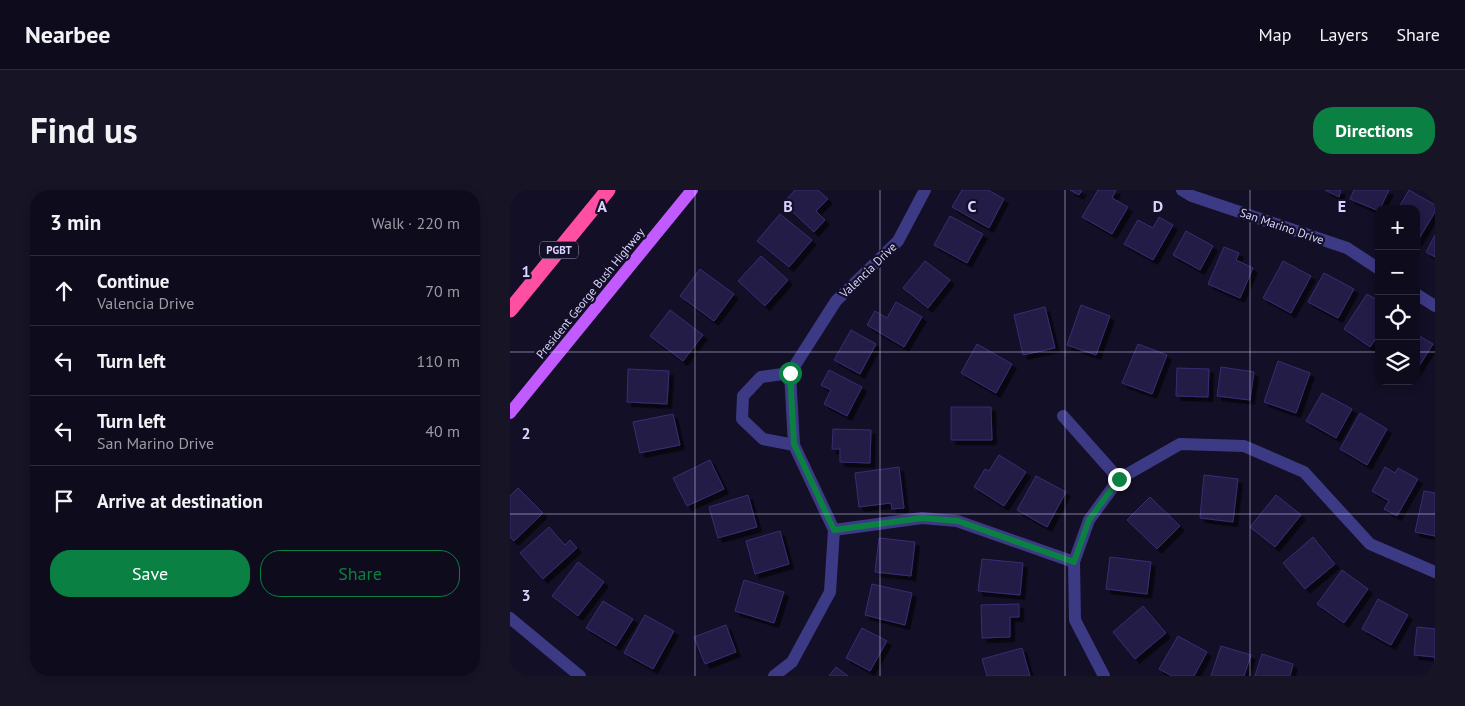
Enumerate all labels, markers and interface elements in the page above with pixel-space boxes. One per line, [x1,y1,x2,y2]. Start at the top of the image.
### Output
text: Nearbee [25,19,110,50]
text: Map [1259,23,1291,46]
text: Layers [1319,23,1368,46]
text: Share [1396,23,1440,46]
text: Find us [30,107,138,153]
button: Directions [1313,107,1435,154]
text: A [597,196,607,216]
text: B [783,196,793,216]
text: C [968,196,977,216]
text: D [1153,196,1163,216]
text: E [1338,196,1346,216]
street label: San Marino Drive [1238,205,1326,247]
map controls [1375,205,1420,385]
button: + [1375,205,1420,250]
text: 3 min [50,209,101,236]
text: Walk · 220 m [371,213,460,233]
street label: President George Bush Highway [533,224,648,361]
street label: Valencia Drive [836,239,899,301]
road number: PGBT [540,242,578,258]
button: − [1375,250,1420,295]
text: 1 [521,261,531,281]
text: Continue [97,269,169,293]
icon: ahead [50,277,78,305]
text: 70 m [425,281,460,301]
text: Valencia Drive [97,293,194,313]
button: locate [1375,295,1420,340]
button: layers [1375,340,1420,385]
icon: left [50,347,78,375]
text: Turn left [97,349,166,373]
text: 110 m [417,351,460,371]
route start [779,362,802,385]
text: Turn left [97,409,166,433]
icon: left [50,417,78,445]
text: 40 m [425,421,460,441]
text: 2 [521,423,531,443]
text: San Marino Drive [97,433,214,453]
route end [1108,468,1131,491]
icon: arrive [50,487,78,515]
text: Arrive at destination [97,489,263,513]
button: Save [50,550,250,597]
button: Share [260,550,460,597]
text: 3 [521,585,531,605]

